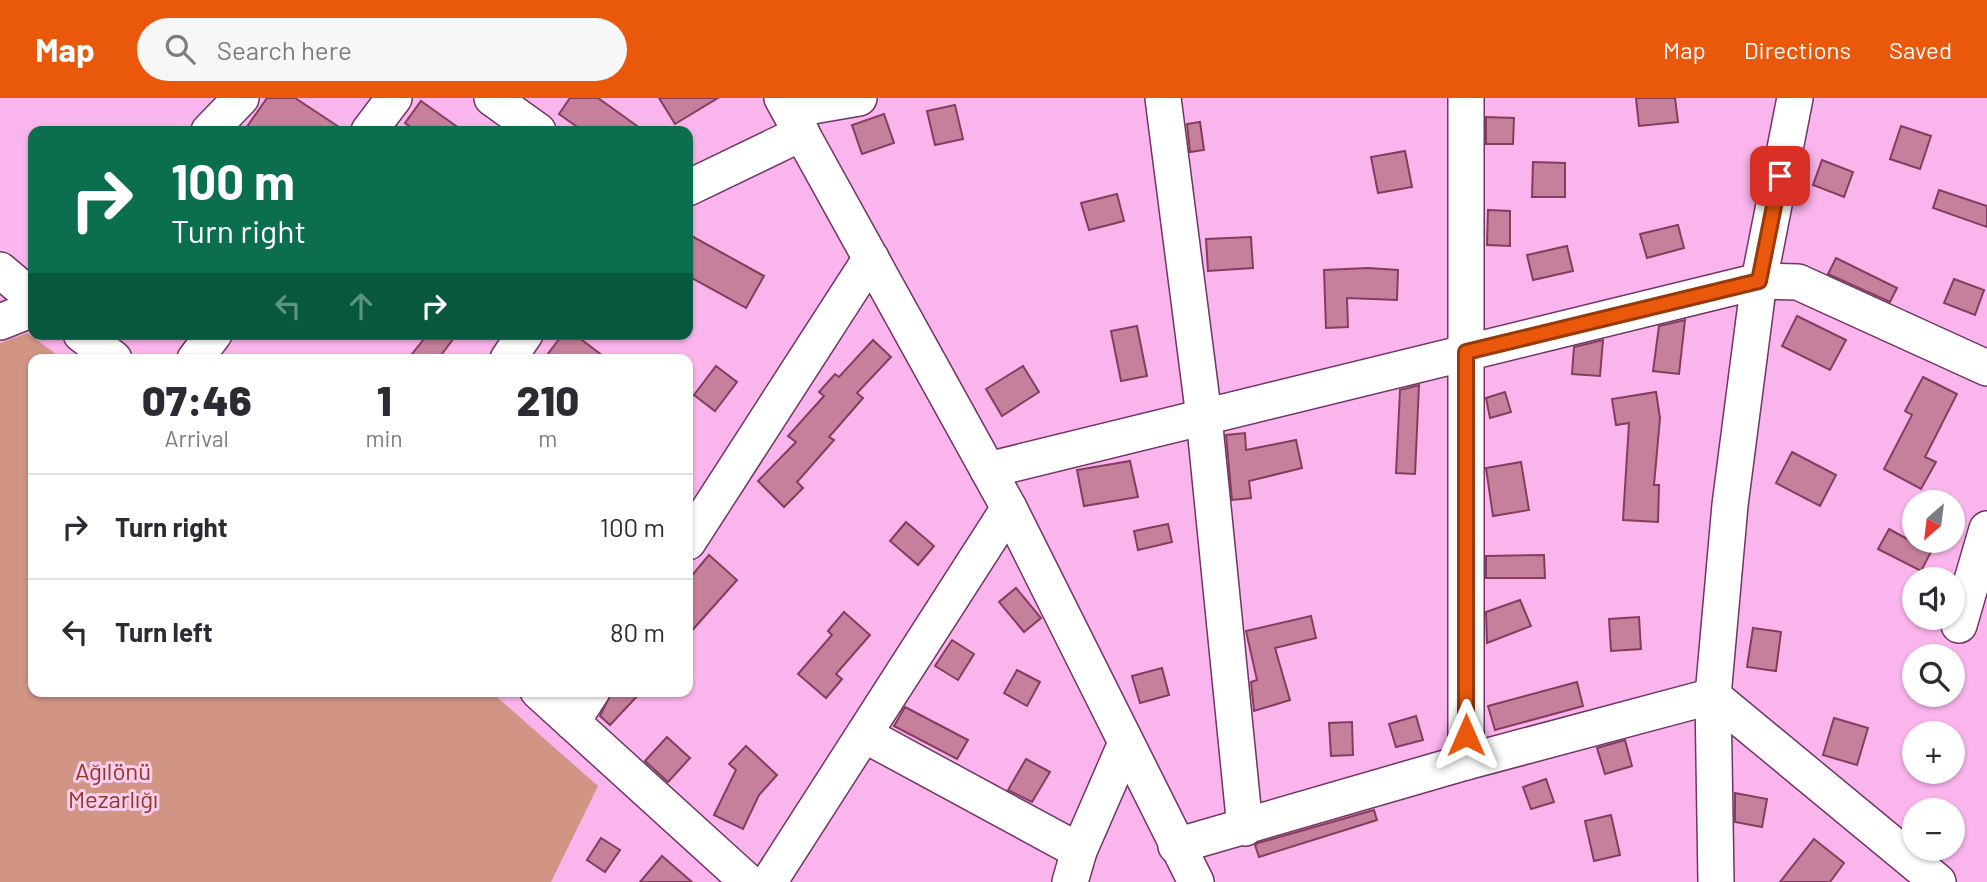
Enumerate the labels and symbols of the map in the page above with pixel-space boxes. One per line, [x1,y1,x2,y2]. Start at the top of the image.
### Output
pin [1750,146,1810,206]
north arrow [1902,490,1965,553]
position arrow [1429,698,1503,772]
park label: Ağılönü Mezarlığı [68,756,158,813]

